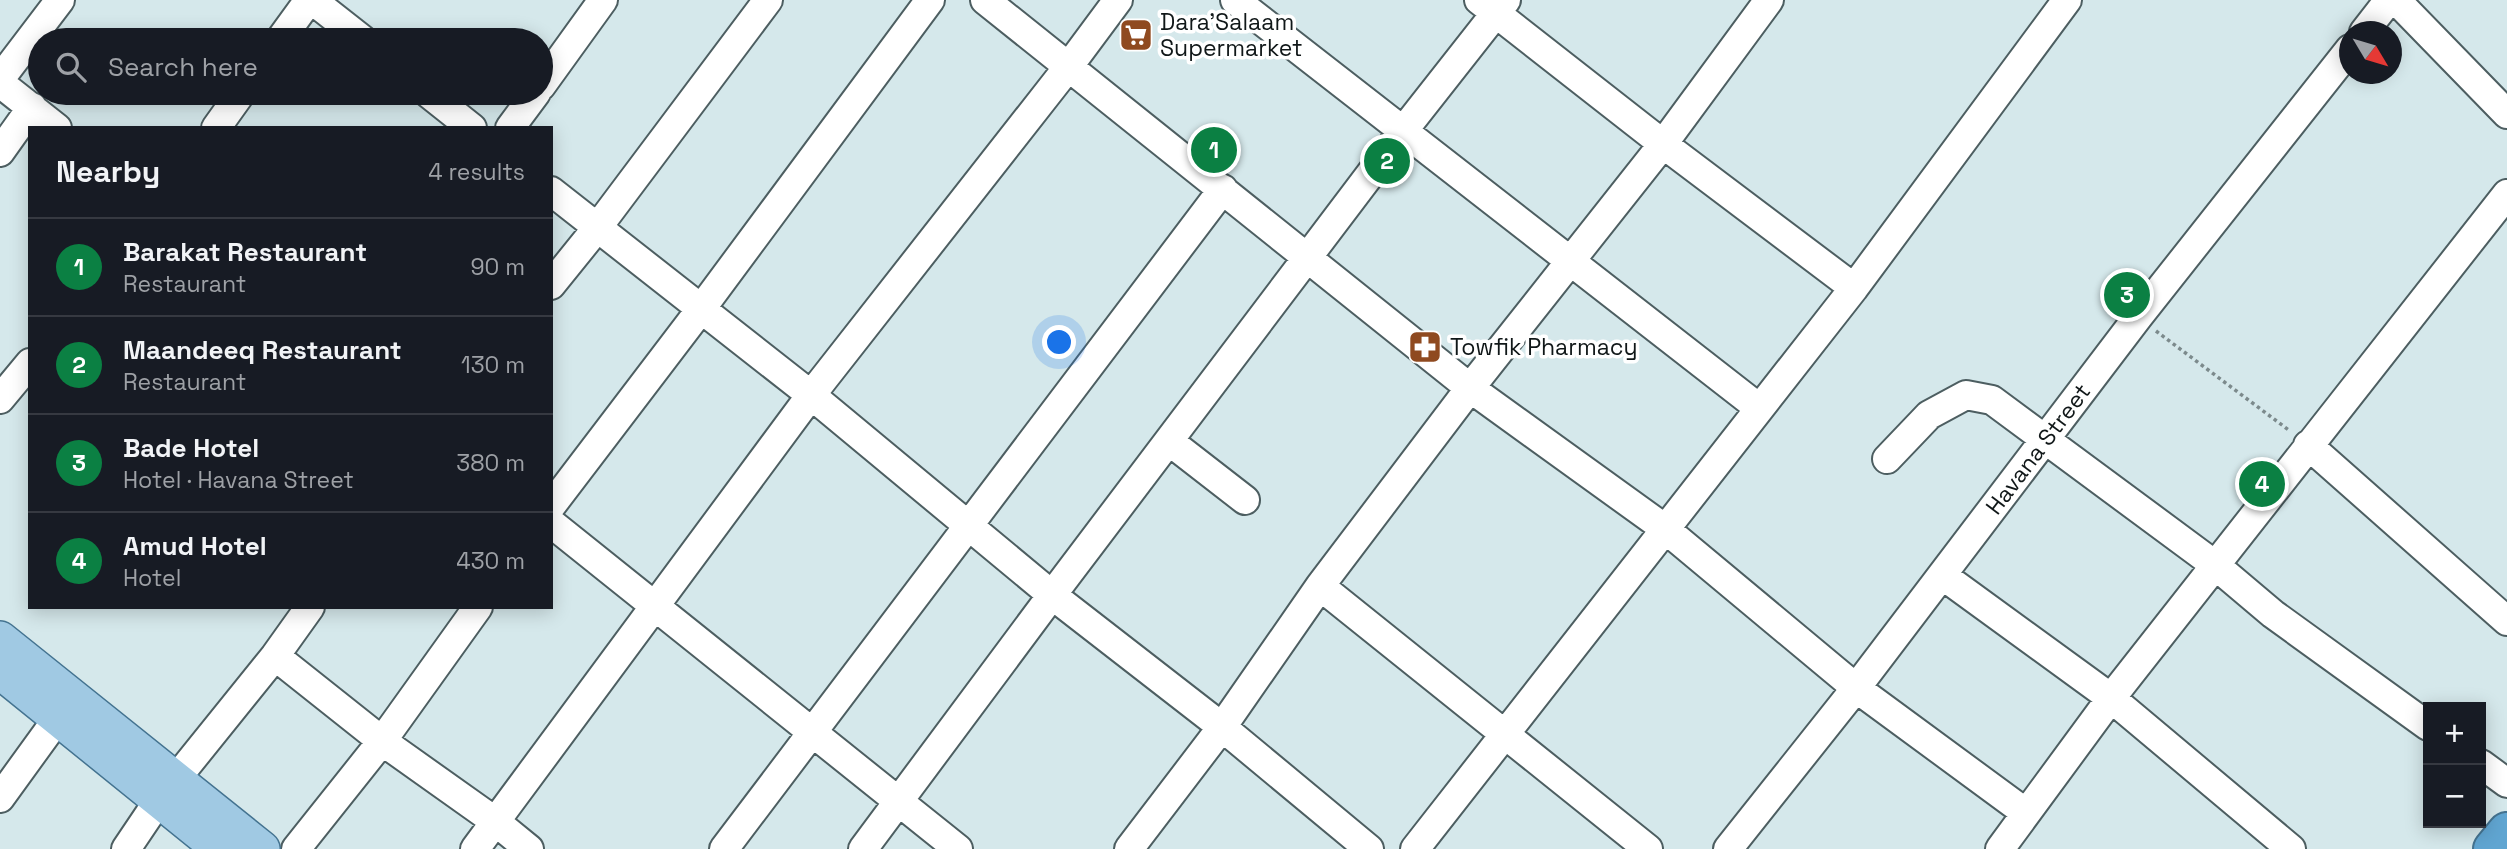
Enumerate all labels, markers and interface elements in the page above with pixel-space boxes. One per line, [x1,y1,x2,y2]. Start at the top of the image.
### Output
place label: Dara'Salaam Supermarket [1160,7,1302,63]
supermarket icon: Dara'Salaam Supermarket [1117,16,1155,54]
north arrow [2339,21,2402,84]
search box [28,28,553,105]
icon: search [52,48,90,86]
text: Search here [108,50,258,84]
pin: 1 [1191,124,1237,176]
pin: 2 [1364,135,1410,187]
text: Nearby [56,152,160,191]
text: 4 results [428,157,525,187]
text: Barakat Restaurant [123,235,367,269]
text: 1 [74,252,84,282]
text: 90 m [470,252,525,282]
text: Restaurant [123,269,246,299]
pin: 3 [2104,269,2150,321]
your location [1042,325,1076,359]
pharmacy icon: Towfik Pharmacy [1406,328,1444,366]
place label: Towfik Pharmacy [1450,332,1638,362]
text: Maandeeq Restaurant [123,333,402,367]
text: 2 [72,350,86,380]
text: 130 m [461,350,525,380]
text: Restaurant [123,367,246,397]
street label: Havana Street [1979,377,2097,521]
text: Bade Hotel [123,431,259,465]
text: 3 [72,448,86,478]
text: 380 m [456,448,525,478]
pin: 4 [2239,458,2285,510]
text: Hotel · Havana Street [123,465,354,495]
text: Amud Hotel [123,529,267,563]
text: 4 [72,546,86,576]
text: 430 m [456,546,525,576]
text: Hotel [123,563,181,593]
map controls [2423,702,2486,828]
button: + [2423,702,2486,765]
button: − [2423,765,2486,828]

